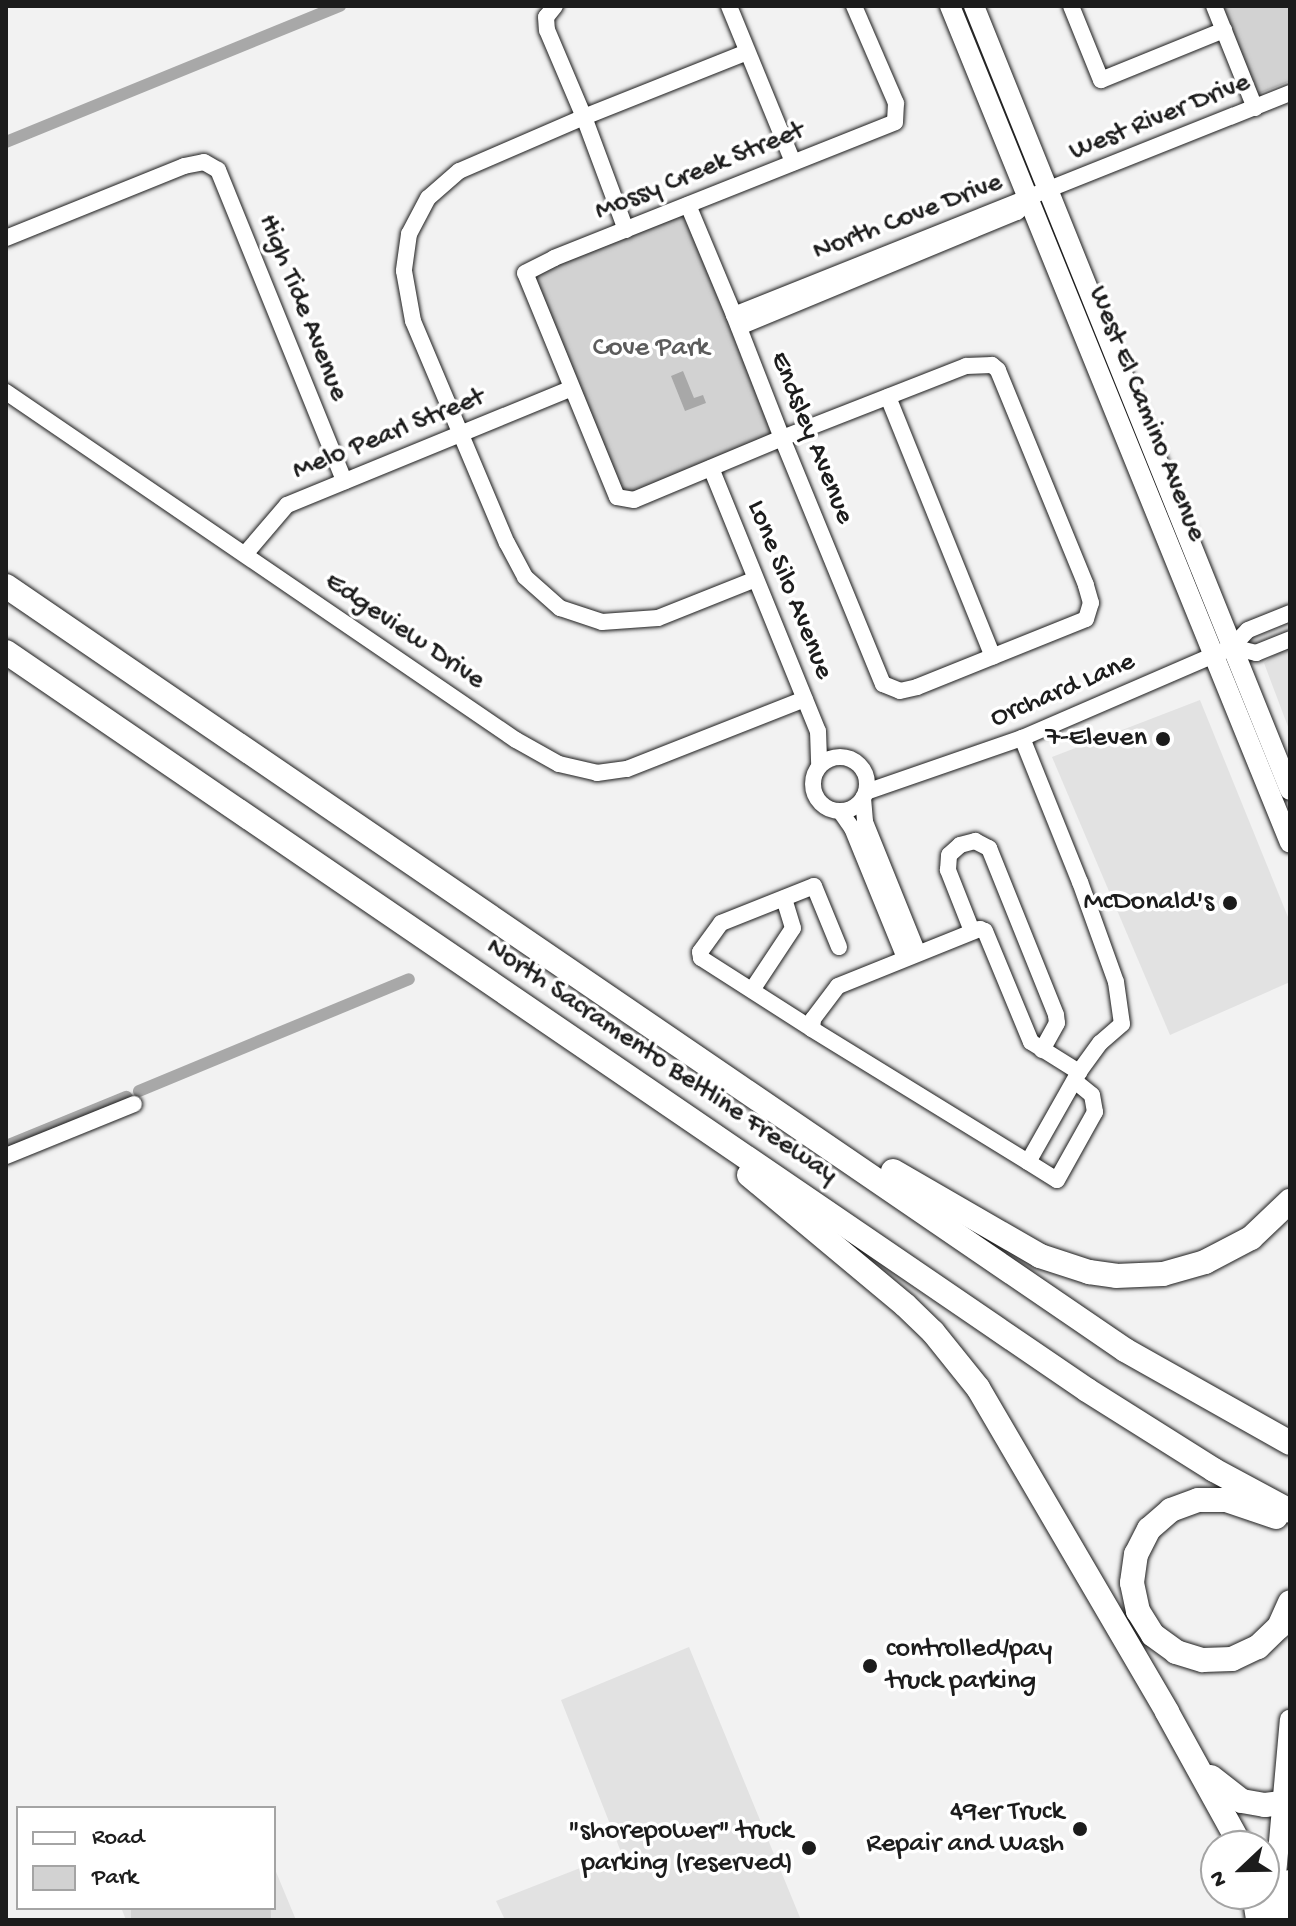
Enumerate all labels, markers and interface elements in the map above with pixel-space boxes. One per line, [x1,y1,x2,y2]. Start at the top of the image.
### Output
street label: West River Drive [1065,67,1255,169]
street label: Mossy Creek Street [590,115,810,229]
street label: North Cove Drive [809,166,1007,270]
street label: High Tide Avenue [249,210,355,406]
street label: West El Camino Avenue [1079,282,1213,546]
park label: Cove Park [593,332,709,366]
street label: Endsley Avenue [761,347,861,529]
street label: Melo Pearl Street [288,381,490,489]
street label: Lone Silo Avenue [738,496,840,684]
street label: Edgeview Drive [317,566,491,698]
street label: Orchard Lane [986,646,1140,736]
place label: 7-Eleven [1045,722,1147,756]
marker: 7-Eleven [1154,730,1172,748]
place label: McDonald's [1083,886,1214,920]
marker: McDonald's [1221,894,1239,912]
street label: North Sacramento Beltline Freeway [479,932,843,1192]
place label: controlled/pay truck parking [886,1633,1052,1699]
marker: controlled/pay truck parking [861,1657,879,1675]
place label: 49er Truck Repair and Wash [866,1796,1064,1862]
legend [16,1806,276,1910]
place label: "shorepower" truck parking (reserved) [568,1815,793,1881]
marker: 49er Truck Repair and Wash [1071,1820,1089,1838]
text: Road [92,1824,144,1853]
north arrow [1200,1830,1280,1910]
marker: "shorepower" truck parking (reserved) [800,1839,818,1857]
text: Park [92,1864,138,1893]
text: N [1205,1867,1234,1890]

